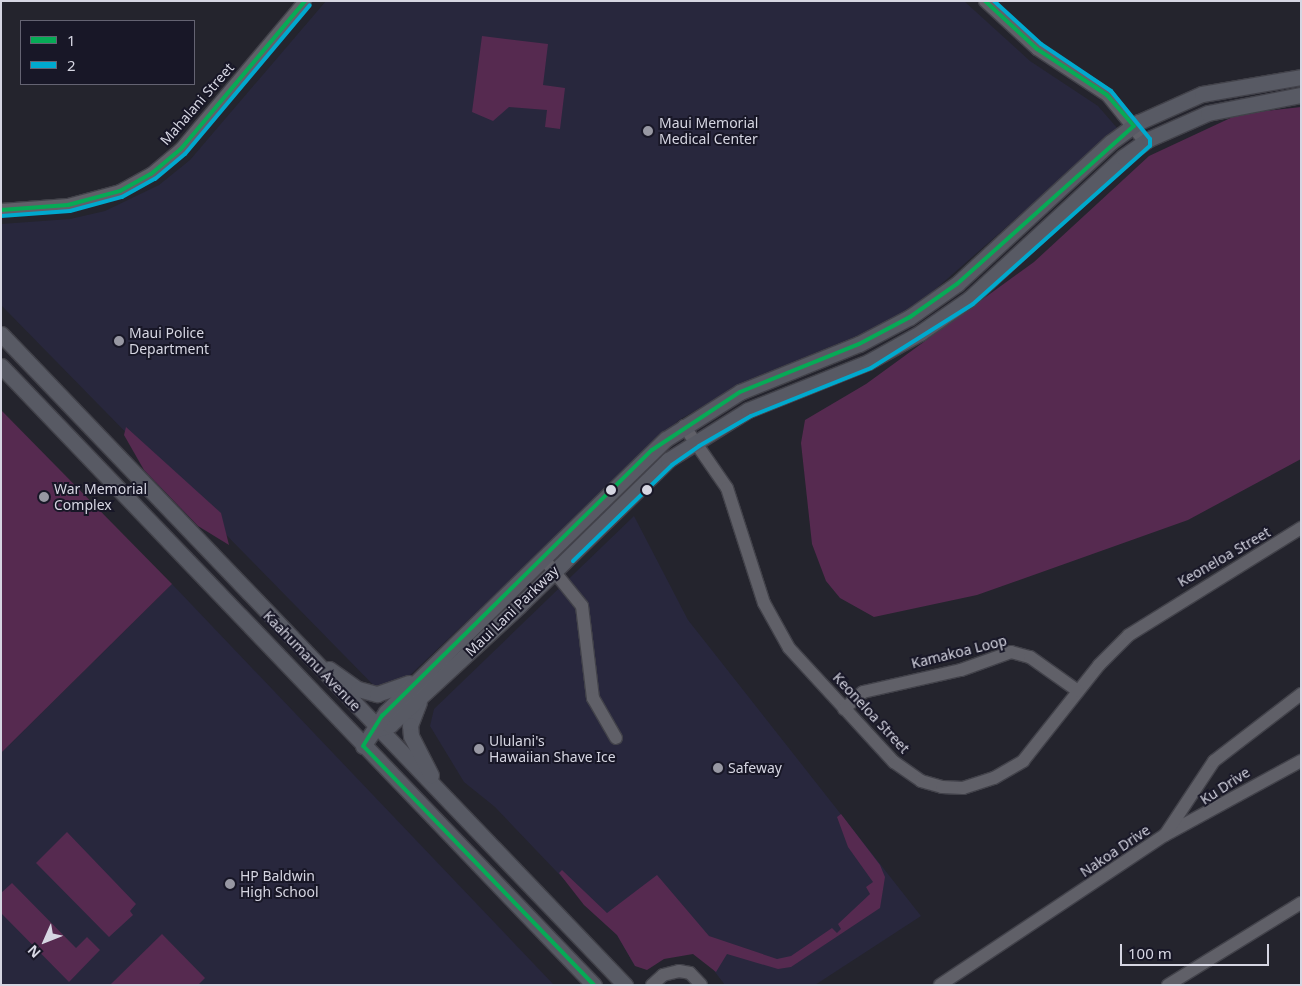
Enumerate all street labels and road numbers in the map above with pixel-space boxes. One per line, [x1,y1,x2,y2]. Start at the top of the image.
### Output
street label: Mahalani Street [157,59,237,149]
street label: Keoneloa Street [1175,524,1273,590]
street label: Maui Lani Parkway [462,562,562,660]
street label: Kaahumanu Avenue [260,607,364,715]
street label: Kamakoa Loop [910,632,1008,672]
street label: Keoneloa Street [829,669,913,757]
street label: Ku Drive [1197,764,1253,808]
street label: Nakoa Drive [1077,822,1153,880]

